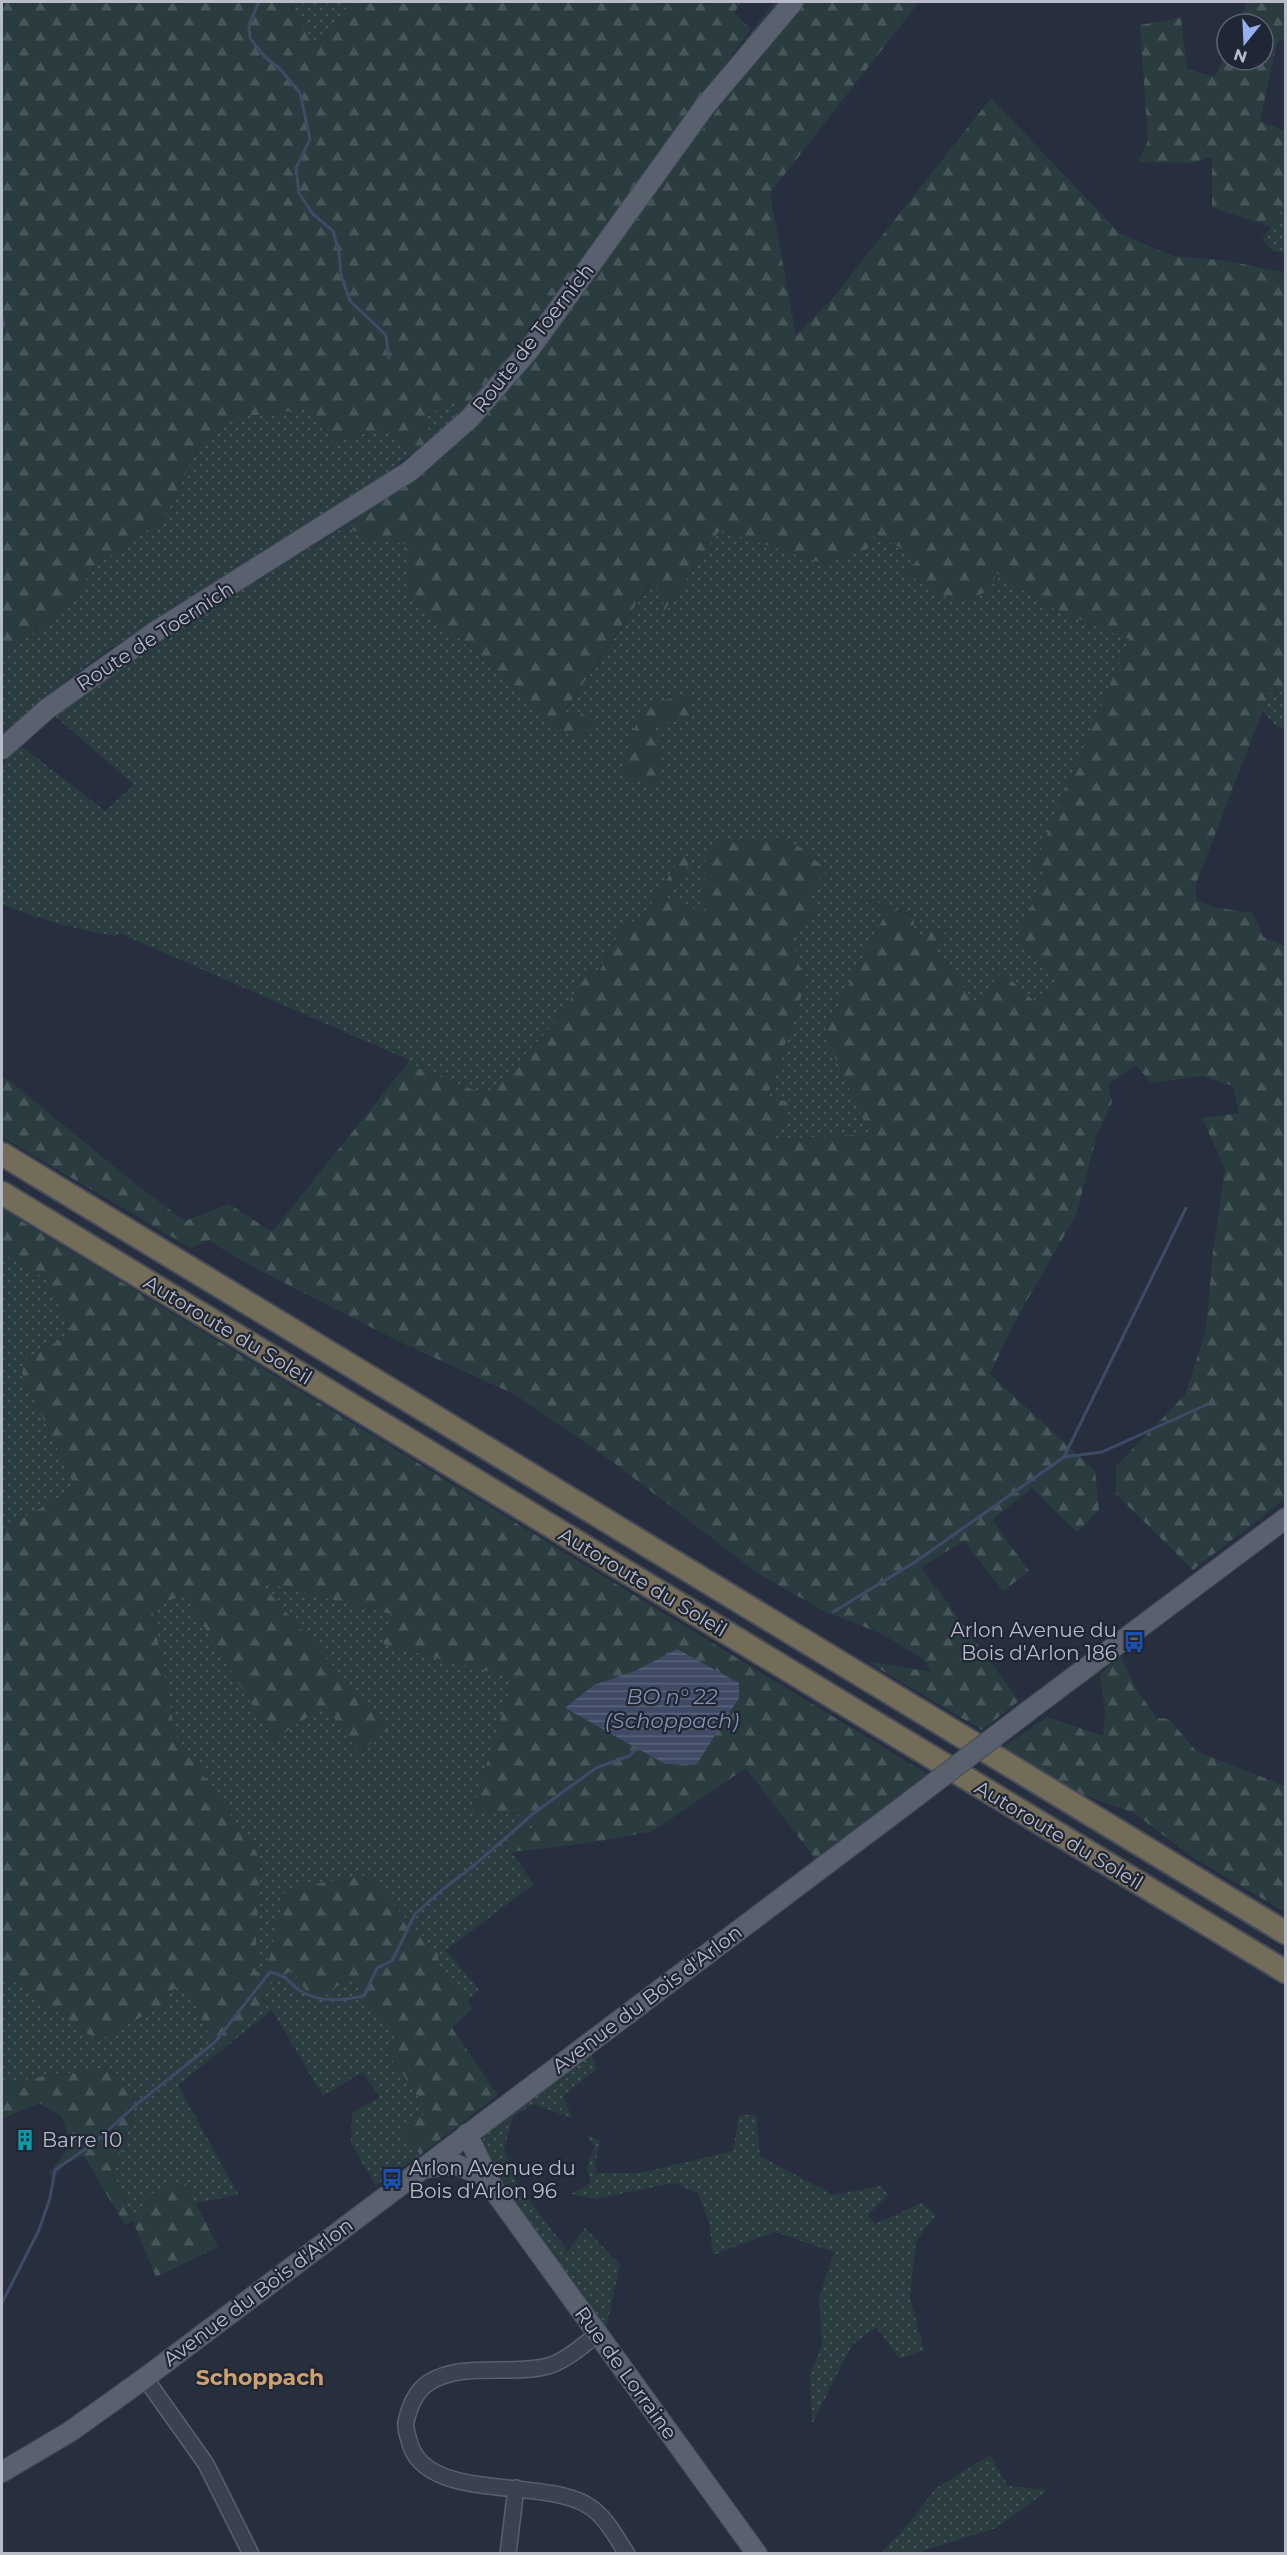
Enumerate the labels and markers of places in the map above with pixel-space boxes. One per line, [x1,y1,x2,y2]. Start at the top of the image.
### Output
place label: Arlon Avenue du Bois d'Arlon 186 [950,1618,1117,1665]
bus stop icon: Arlon Avenue du Bois d'Arlon 186 [1122,1630,1146,1654]
building icon: Barre 10 [13,2128,37,2152]
place label: Barre 10 [42,2128,122,2152]
place label: Arlon Avenue du Bois d'Arlon 96 [409,2156,576,2203]
bus stop icon: Arlon Avenue du Bois d'Arlon 96 [380,2167,404,2191]

